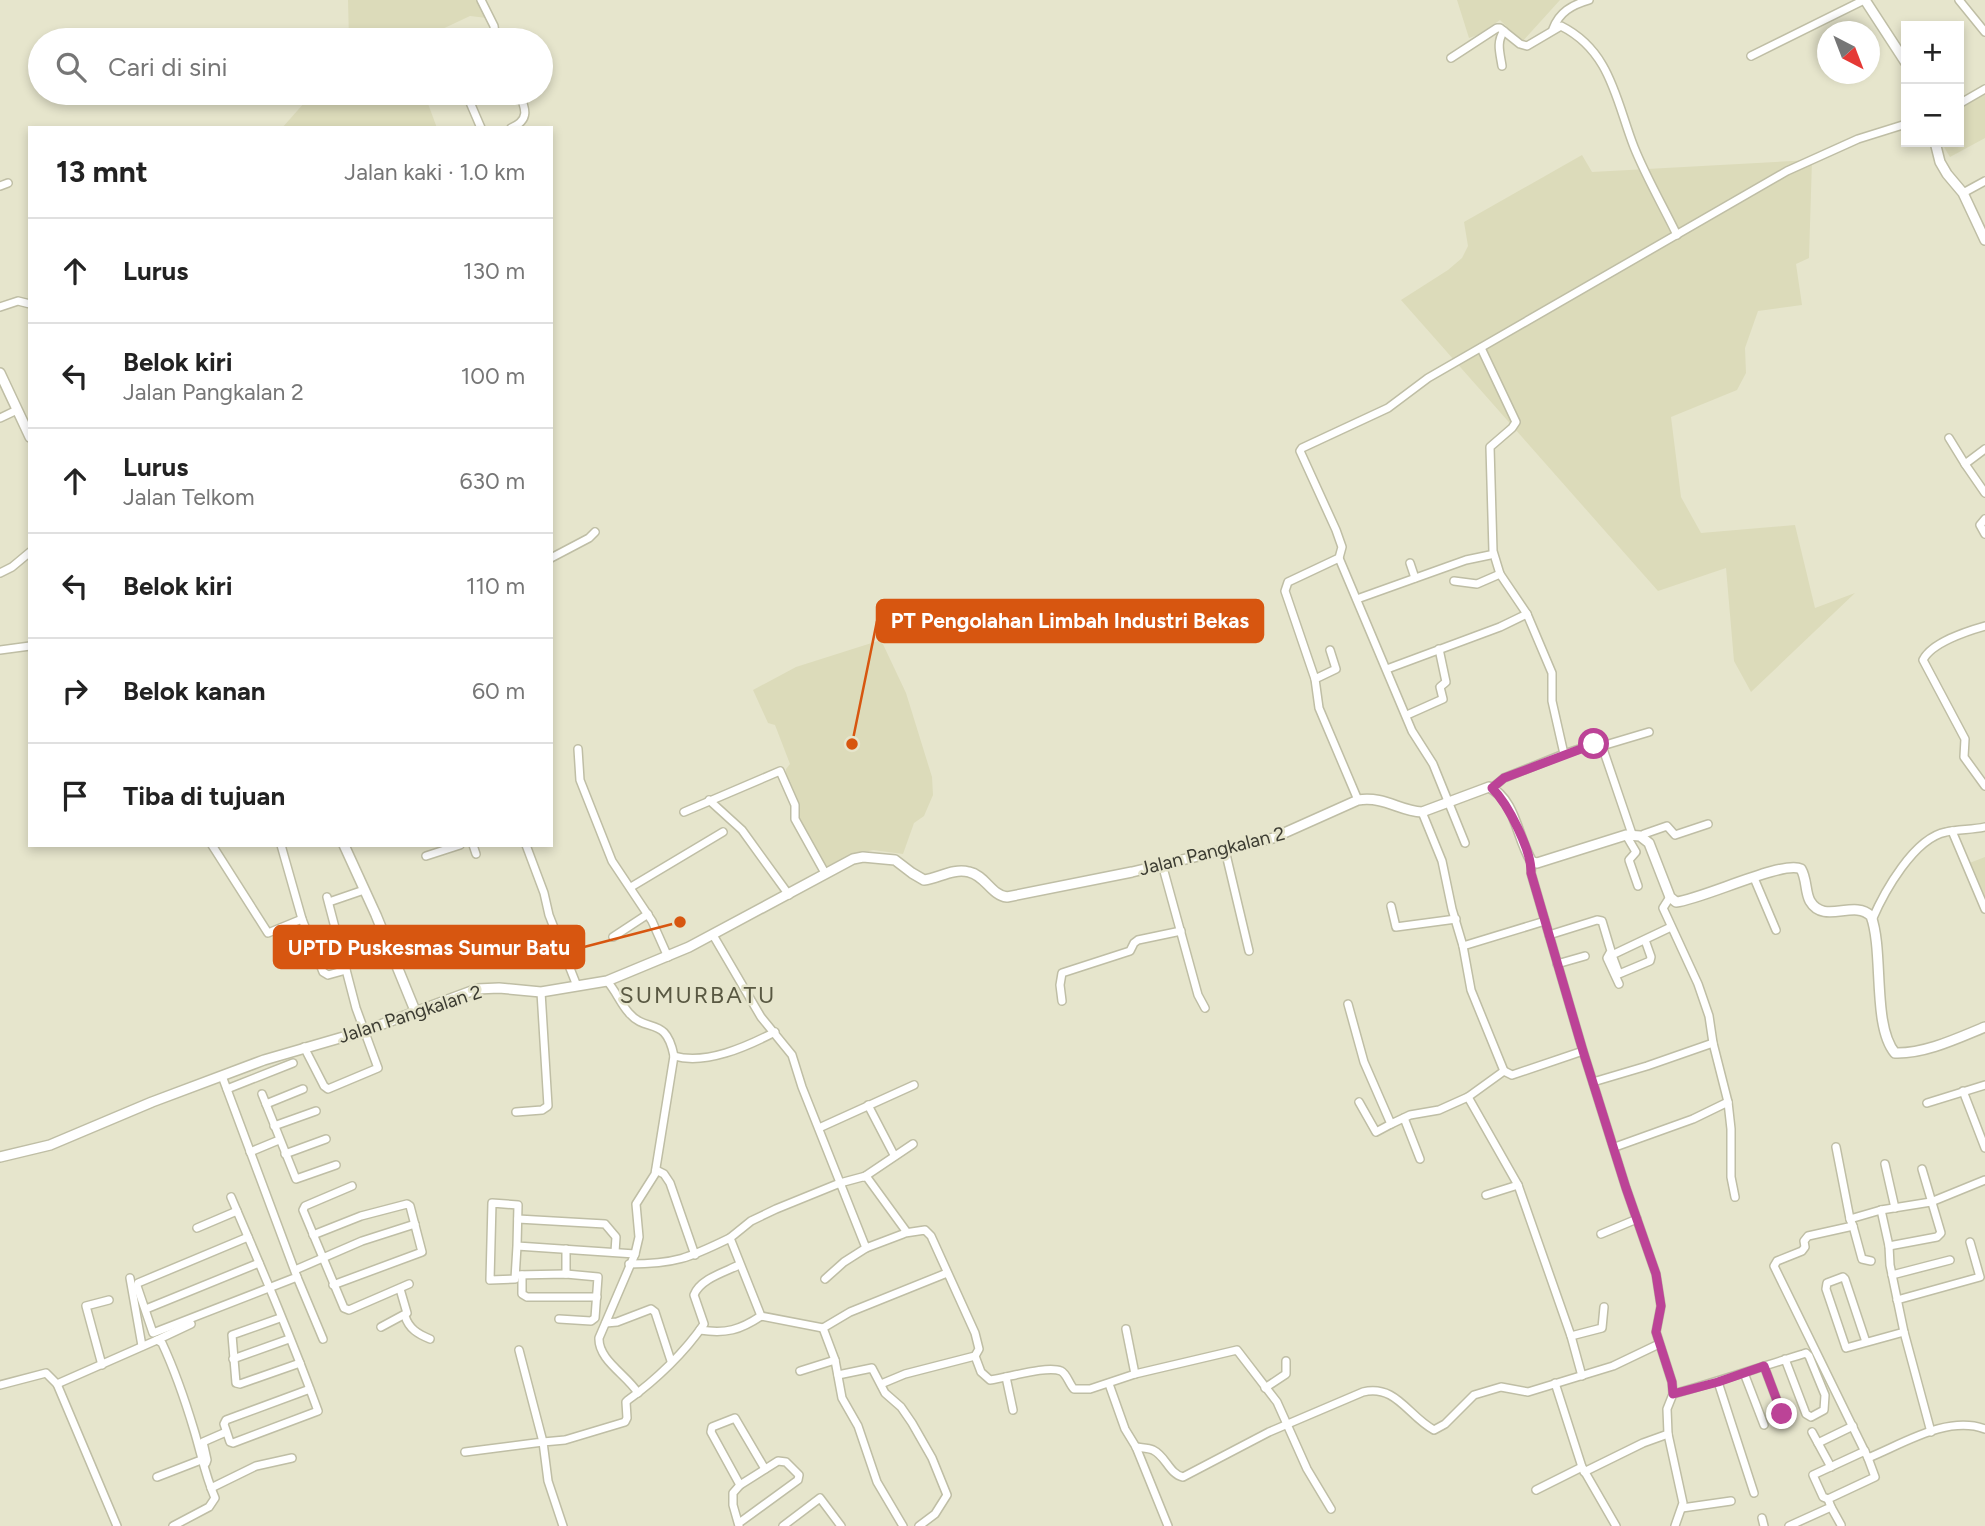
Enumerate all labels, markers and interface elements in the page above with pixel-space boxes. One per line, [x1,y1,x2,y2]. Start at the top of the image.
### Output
north arrow [1817,21,1880,84]
map controls [1901,21,1964,147]
button: + [1901,21,1964,84]
search box [28,28,553,105]
icon: search [52,48,90,86]
text: Cari di sini [108,51,228,83]
button: − [1901,84,1964,147]
text: 13 mnt [56,153,148,190]
text: Jalan kaki · 1.0 km [344,158,525,186]
icon: ahead [56,252,94,290]
text: Lurus [123,255,188,287]
text: 130 m [463,257,525,285]
text: Belok kiri [123,346,232,378]
icon: left [56,357,94,395]
text: 100 m [461,362,525,390]
text: Jalan Pangkalan 2 [123,378,304,406]
text: Lurus [123,451,188,483]
icon: ahead [56,462,94,500]
text: 630 m [459,467,525,495]
text: Jalan Telkom [123,483,255,511]
icon: left [56,567,94,605]
text: Belok kiri [123,570,232,602]
text: 110 m [466,572,525,600]
callout: PT Pengolahan Limbah Industri Bekas [877,600,1263,642]
text: PT Pengolahan Limbah Industri Bekas [891,608,1249,633]
icon: right [56,672,94,710]
text: Belok kanan [123,675,266,707]
text: 60 m [472,677,525,705]
route start [1578,728,1609,759]
icon: arrive [56,777,94,815]
text: Tiba di tujuan [123,780,285,812]
street label: Jalan Pangkalan 2 [1137,822,1287,880]
callout: UPTD Puskesmas Sumur Batu [274,926,584,968]
text: UPTD Puskesmas Sumur Batu [288,935,570,960]
street label: Jalan Pangkalan 2 [335,980,485,1048]
district label: SUMURBATU [620,981,776,1009]
route end [1766,1398,1797,1429]

